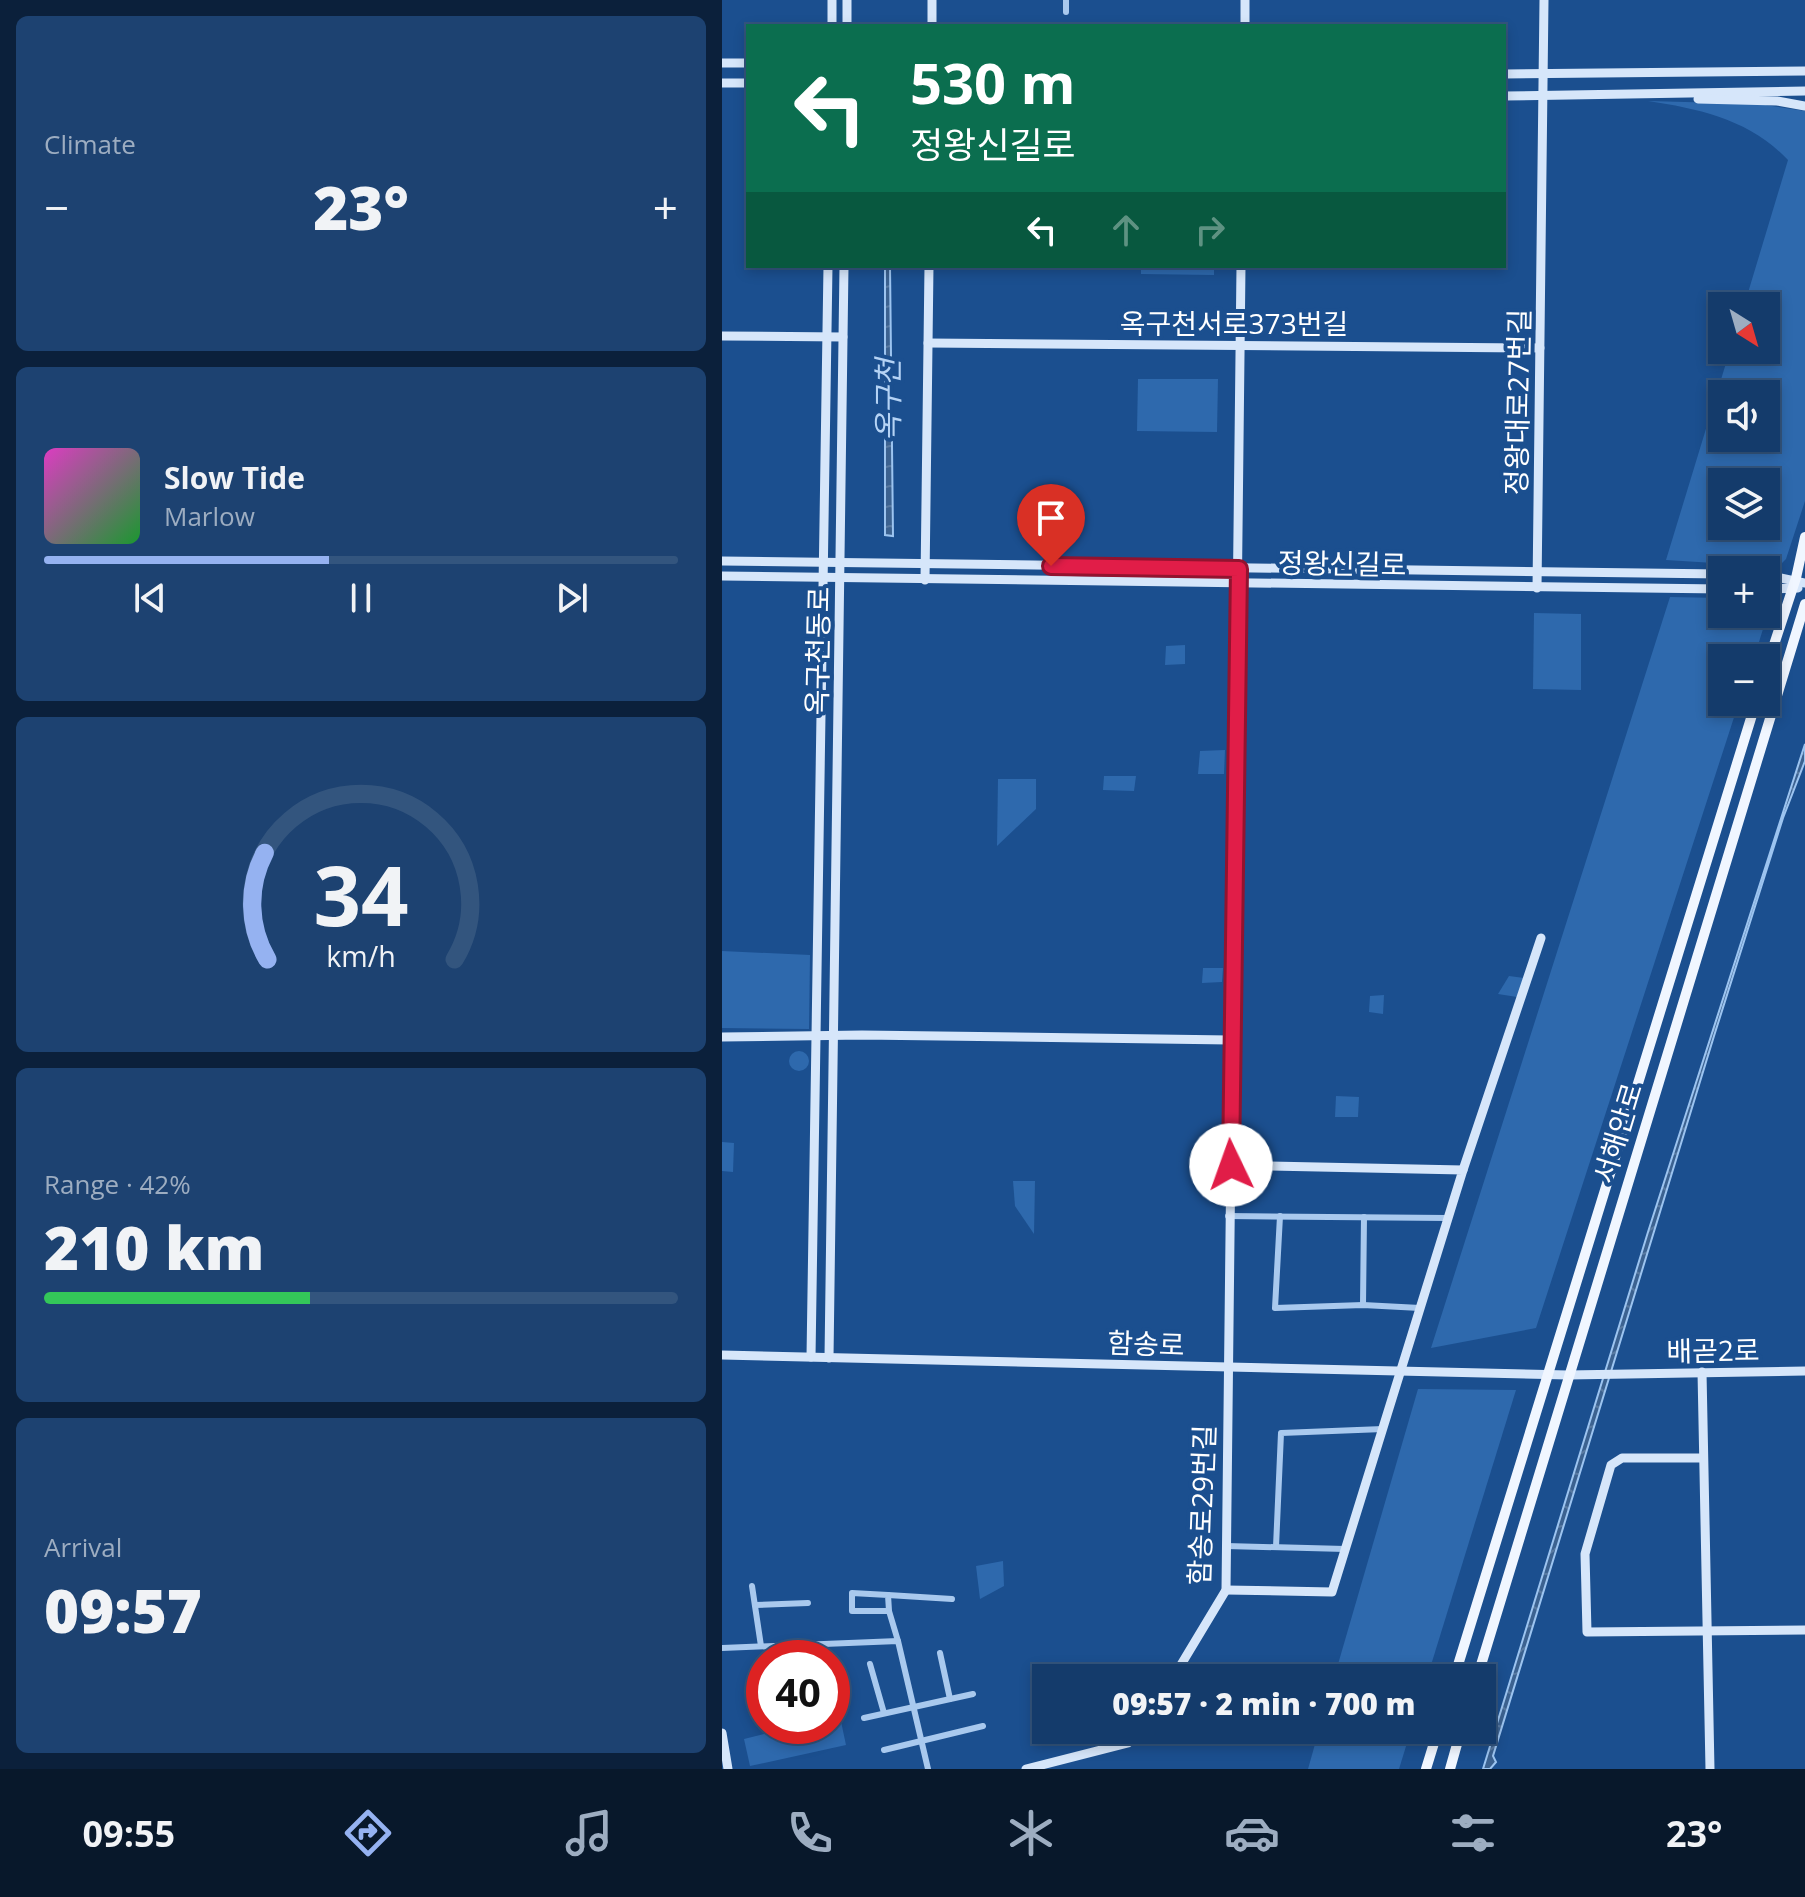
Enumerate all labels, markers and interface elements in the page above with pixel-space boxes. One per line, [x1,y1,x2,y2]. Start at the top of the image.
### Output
text: 530 m [910,44,1076,120]
icon: left [778,56,882,160]
text: 정왕신길로 [910,120,1076,169]
text: Climate [44,126,136,162]
text: 23° [313,166,409,248]
text: − [44,177,69,237]
text: + [653,177,678,237]
icon: left [1020,208,1064,252]
icon: ahead [1104,208,1148,252]
icon: right [1188,208,1232,252]
north arrow [1708,292,1780,364]
map controls [1708,292,1780,716]
street label: 옥구천서로373번길 [1120,304,1348,342]
street label: 정왕대로27번길 [1496,308,1538,496]
water label: 옥구천 [867,355,908,441]
button: sound [1708,380,1780,452]
text: Slow Tide [164,457,305,498]
button: layers [1708,468,1780,540]
pin [1017,484,1085,566]
icon: arrive [1029,496,1073,540]
text: Marlow [164,498,255,534]
street label: 정왕신길로 [1277,543,1407,583]
button: + [1708,556,1780,628]
icon: previous [128,576,172,620]
icon: pause [339,576,383,620]
icon: next [550,576,594,620]
street label: 옥구천동로 [797,586,837,716]
button: − [1708,644,1780,716]
text: 34 [313,837,409,950]
text: km/h [326,937,396,976]
street label: 서해안로 [1584,1078,1650,1188]
position arrow [1189,1123,1273,1207]
text: Range · 42% [44,1166,191,1202]
text: 210 km [44,1206,265,1288]
street label: 함송로 [1107,1323,1185,1363]
street label: 배곧2로 [1666,1330,1760,1370]
street label: 함송로29번길 [1179,1424,1223,1586]
text: Arrival [44,1529,122,1565]
text: 09:57 [44,1569,202,1651]
speed limit sign: 40 [746,1640,850,1744]
text: 09:57 · 2 min · 700 m [1112,1683,1416,1724]
icon: directions [340,1805,396,1861]
icon: music [561,1805,617,1861]
icon: phone [782,1805,838,1861]
icon: climate [1003,1805,1059,1861]
icon: car [1224,1805,1280,1861]
icon: filters [1445,1805,1501,1861]
text: 09:55 [82,1809,175,1858]
text: 23° [1666,1809,1722,1858]

